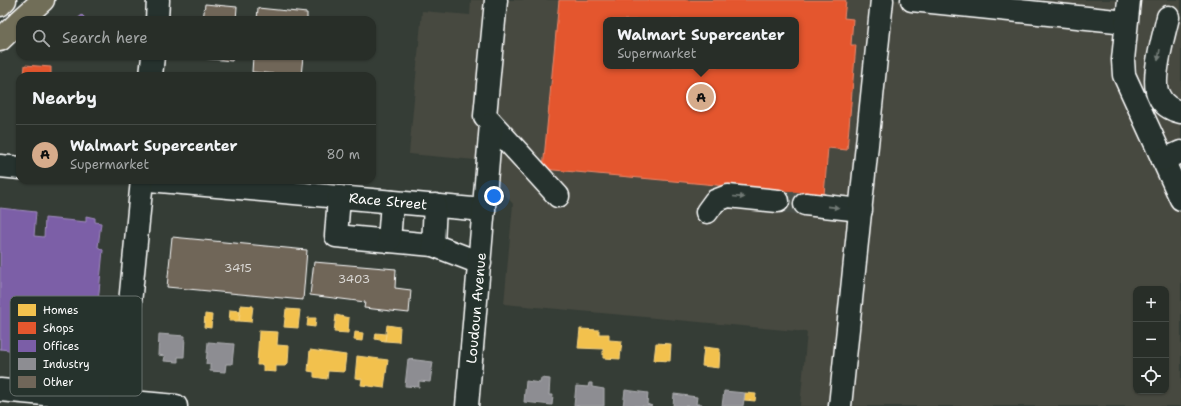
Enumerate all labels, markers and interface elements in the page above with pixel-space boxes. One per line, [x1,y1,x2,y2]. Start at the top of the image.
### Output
search box [16,16,376,60]
popup [603,17,799,69]
text: Walmart Supercenter [617,25,785,45]
icon: search [30,27,52,49]
text: Search here [62,28,148,48]
text: Supermarket [617,45,696,62]
one-way arrow [1156,49,1162,61]
pin: A [688,82,714,112]
text: Nearby [32,87,97,109]
text: Walmart Supercenter [70,136,238,156]
text: A [40,146,50,163]
text: 80 m [326,146,360,163]
text: Supermarket [70,156,149,173]
your location [484,186,504,206]
street label: Race Street [348,189,428,213]
one-way arrow [733,194,745,201]
one-way arrow [827,204,839,210]
street label: Loudoun Avenue [462,251,490,364]
house number: 3415 [224,260,252,276]
house number: 3403 [338,271,370,287]
map controls [1133,286,1169,394]
button: + [1133,286,1169,322]
legend [10,296,142,396]
text: Homes [43,303,79,318]
text: Shops [43,321,74,336]
button: − [1133,322,1169,358]
text: Offices [43,339,79,354]
text: Industry [43,357,90,372]
button: locate [1133,358,1169,394]
text: Other [43,375,74,390]

